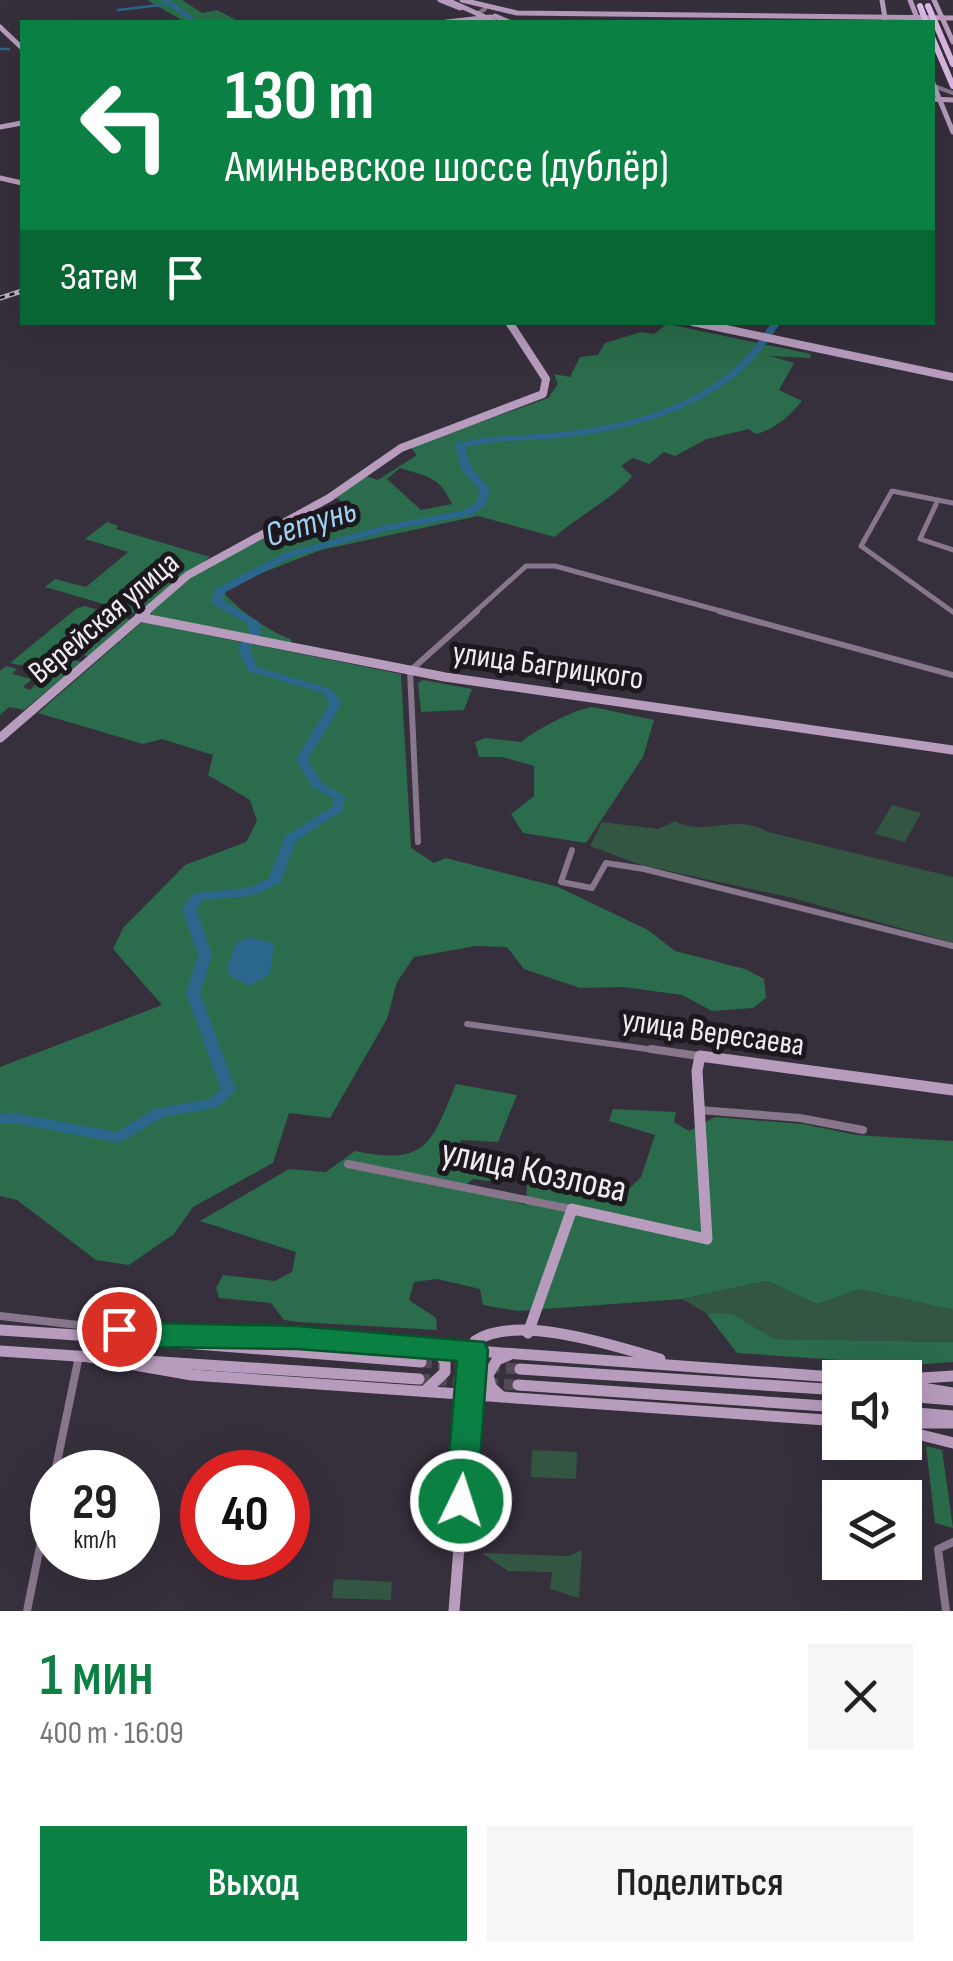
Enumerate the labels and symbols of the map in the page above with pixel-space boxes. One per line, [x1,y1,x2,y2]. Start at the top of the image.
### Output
water label: Сетунь [260,489,362,557]
street label: Верейская улица [21,544,187,692]
street label: улица Багрицкого [450,633,646,699]
street label: улица Вересаева [619,1001,807,1065]
street label: улица Козлова [437,1129,631,1213]
pin [77,1287,162,1372]
position arrow [409,1449,513,1553]
speed limit sign: 40 [180,1450,310,1580]

